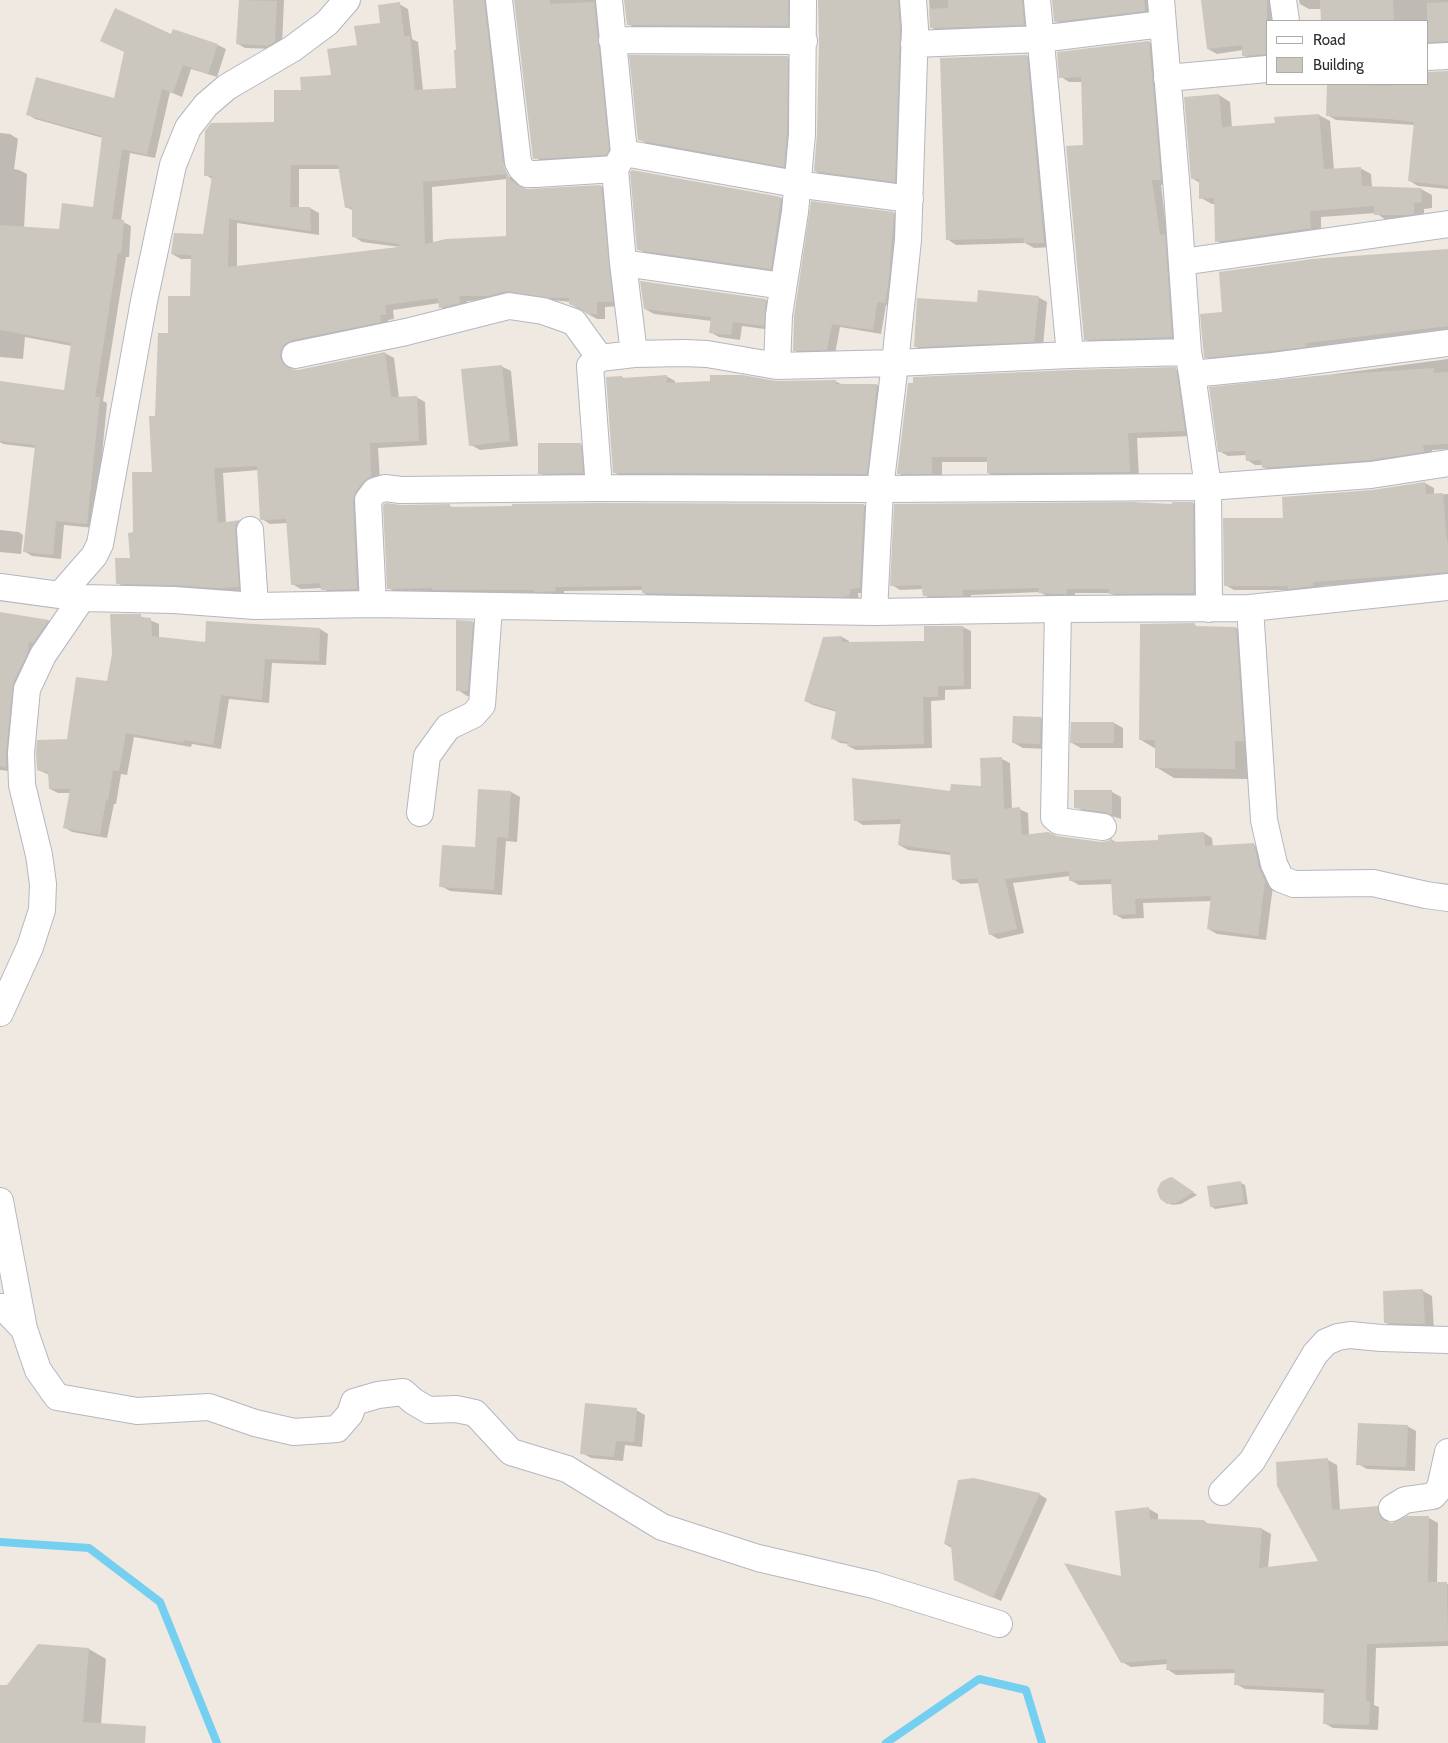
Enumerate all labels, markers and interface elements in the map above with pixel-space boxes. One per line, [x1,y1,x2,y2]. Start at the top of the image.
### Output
legend [1266,20,1428,85]
text: Road [1313,31,1346,49]
text: Building [1313,56,1364,74]

